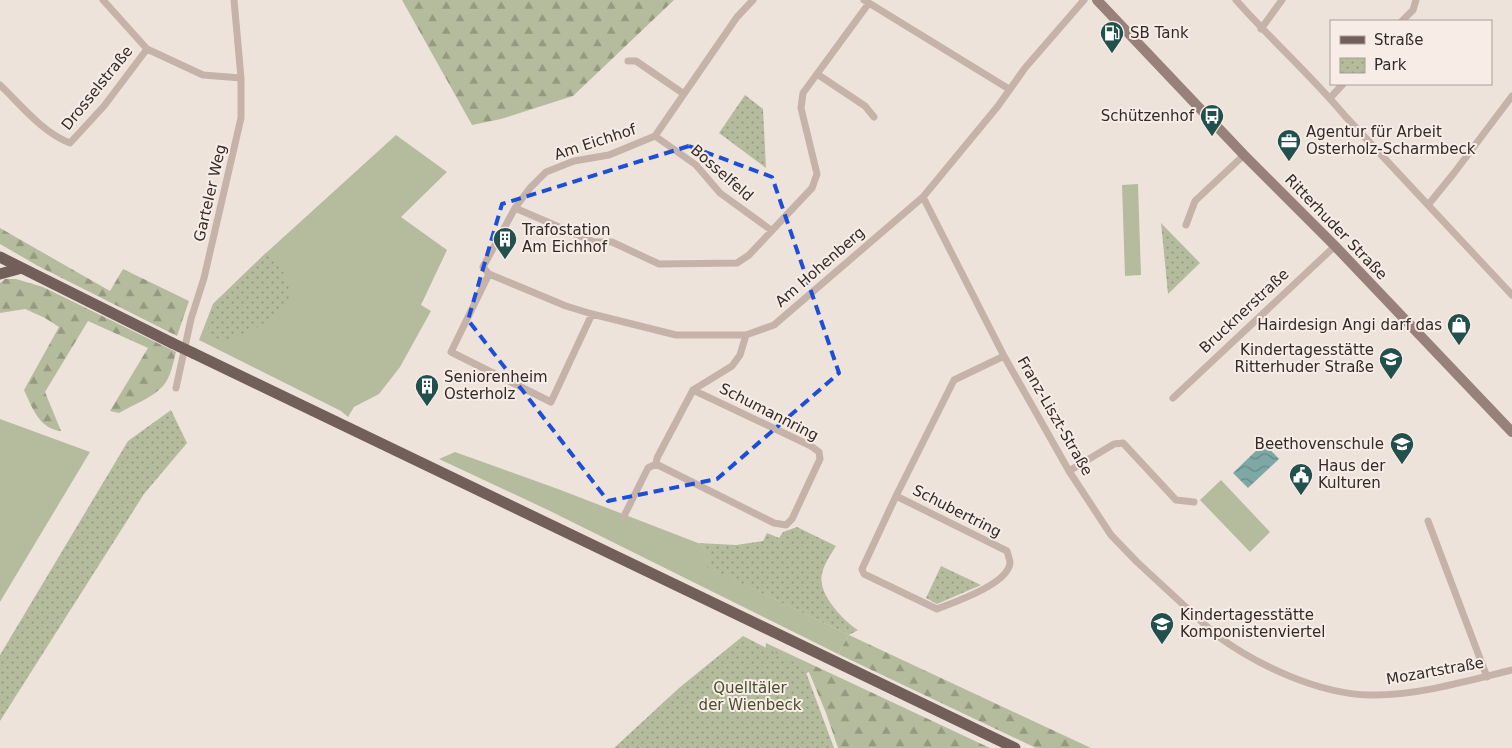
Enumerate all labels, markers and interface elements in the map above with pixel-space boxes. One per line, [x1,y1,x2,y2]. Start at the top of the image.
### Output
fuel station icon: SB Tank [1099,20,1125,54]
legend [1330,20,1492,85]
place label: SB Tank [1130,24,1189,42]
text: Straße [1374,31,1423,49]
street label: Drosselstraße [57,42,137,134]
text: Park [1374,56,1407,74]
bus stop icon: Schützenhof [1199,103,1225,137]
place label: Schützenhof [1101,107,1195,125]
street label: Am Eichhof [552,120,639,164]
place label: Agentur für Arbeit Osterholz-Scharmbeck [1306,123,1476,158]
office icon: Agentur für Arbeit Osterholz-Scharmbeck [1276,128,1302,162]
street label: Bosselfeld [687,141,757,205]
street label: Garteler Weg [190,143,230,243]
street label: Ritterhuder Straße [1281,171,1391,283]
place label: Trafostation Am Eichhof [521,221,610,256]
street label: Am Hohenberg [772,223,868,311]
building icon: Trafostation Am Eichhof [492,226,518,260]
street label: Brucknerstraße [1196,265,1292,357]
shop icon: Hairdesign Angi darf das [1446,312,1472,346]
place label: Hairdesign Angi darf das [1257,316,1442,334]
place label: Kindertagesstätte Ritterhuder Straße [1234,341,1374,376]
school or university icon: Kindertagesstätte Ritterhuder Straße [1378,346,1404,380]
street label: Franz-Liszt-Straße [1014,353,1096,479]
place label: Seniorenheim Osterholz [444,368,548,403]
building icon: Seniorenheim Osterholz [414,373,440,407]
street label: Schumannring [716,379,822,445]
school or university icon: Beethovenschule [1389,431,1415,465]
place label: Beethovenschule [1255,435,1384,453]
place label: Haus der Kulturen [1318,457,1386,492]
public building icon: Haus der Kulturen [1288,462,1314,496]
street label: Schubertring [910,481,1004,541]
place label: Kindertagesstätte Komponistenviertel [1180,606,1325,641]
school or university icon: Kindertagesstätte Komponistenviertel [1149,611,1175,645]
street label: Mozartstraße [1385,654,1485,688]
park label: Quelltäler der Wienbeck [699,679,802,714]

